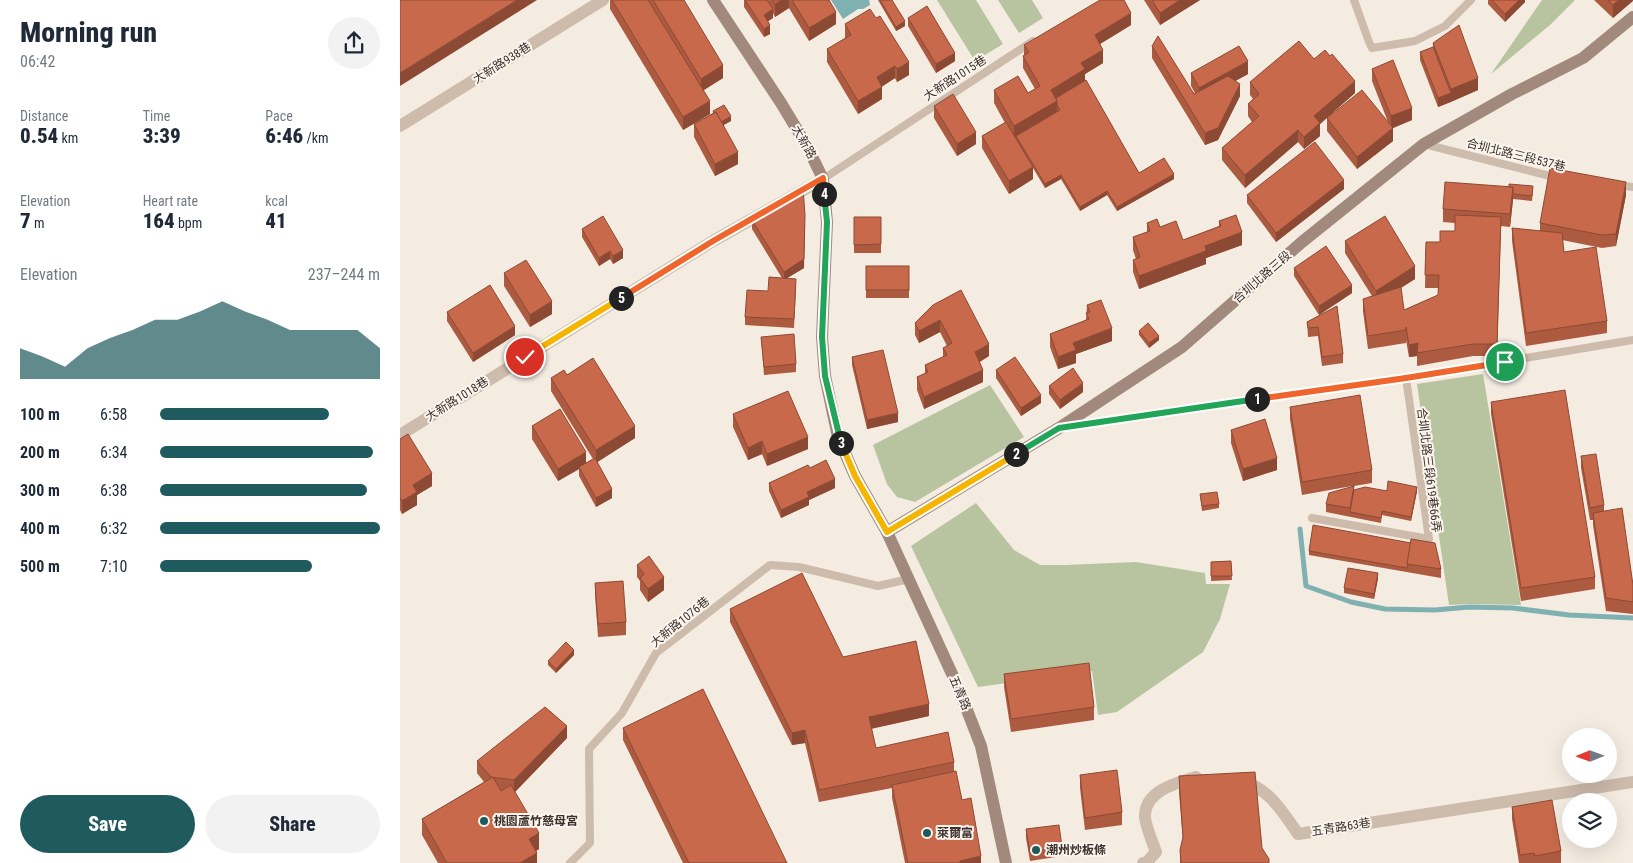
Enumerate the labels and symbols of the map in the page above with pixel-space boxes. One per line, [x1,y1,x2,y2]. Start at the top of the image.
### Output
street label: 大新路938巷 [470,40,534,86]
street label: 大新路1015巷 [921,53,989,103]
street label: 大新路 [789,123,819,161]
street label: 合圳北路三段537巷 [1465,136,1567,174]
pin: 4 [812,182,836,206]
street label: 合圳北路三段 [1230,248,1294,306]
pin: 5 [608,286,634,310]
pin [504,336,546,378]
pin [1484,341,1526,383]
street label: 大新路1018巷 [423,374,491,424]
pin: 1 [1244,386,1270,412]
street label: 合圳北路三段619巷66弄 [1414,407,1444,533]
pin: 3 [828,430,854,456]
pin: 2 [1004,442,1028,466]
street label: 大新路1076巷 [648,594,712,650]
street label: 五青路 [947,674,973,712]
north arrow [1562,728,1618,782]
place label: 桃園蘆竹慈母宮 [494,814,578,828]
marker: 桃園蘆竹慈母宮 [478,815,490,827]
street label: 五青路63巷 [1310,815,1372,839]
place label: 萊爾富 [937,826,973,840]
marker: 萊爾富 [921,827,933,839]
place label: 潮州炒板條 [1046,843,1106,857]
marker: 潮州炒板條 [1030,844,1042,856]

